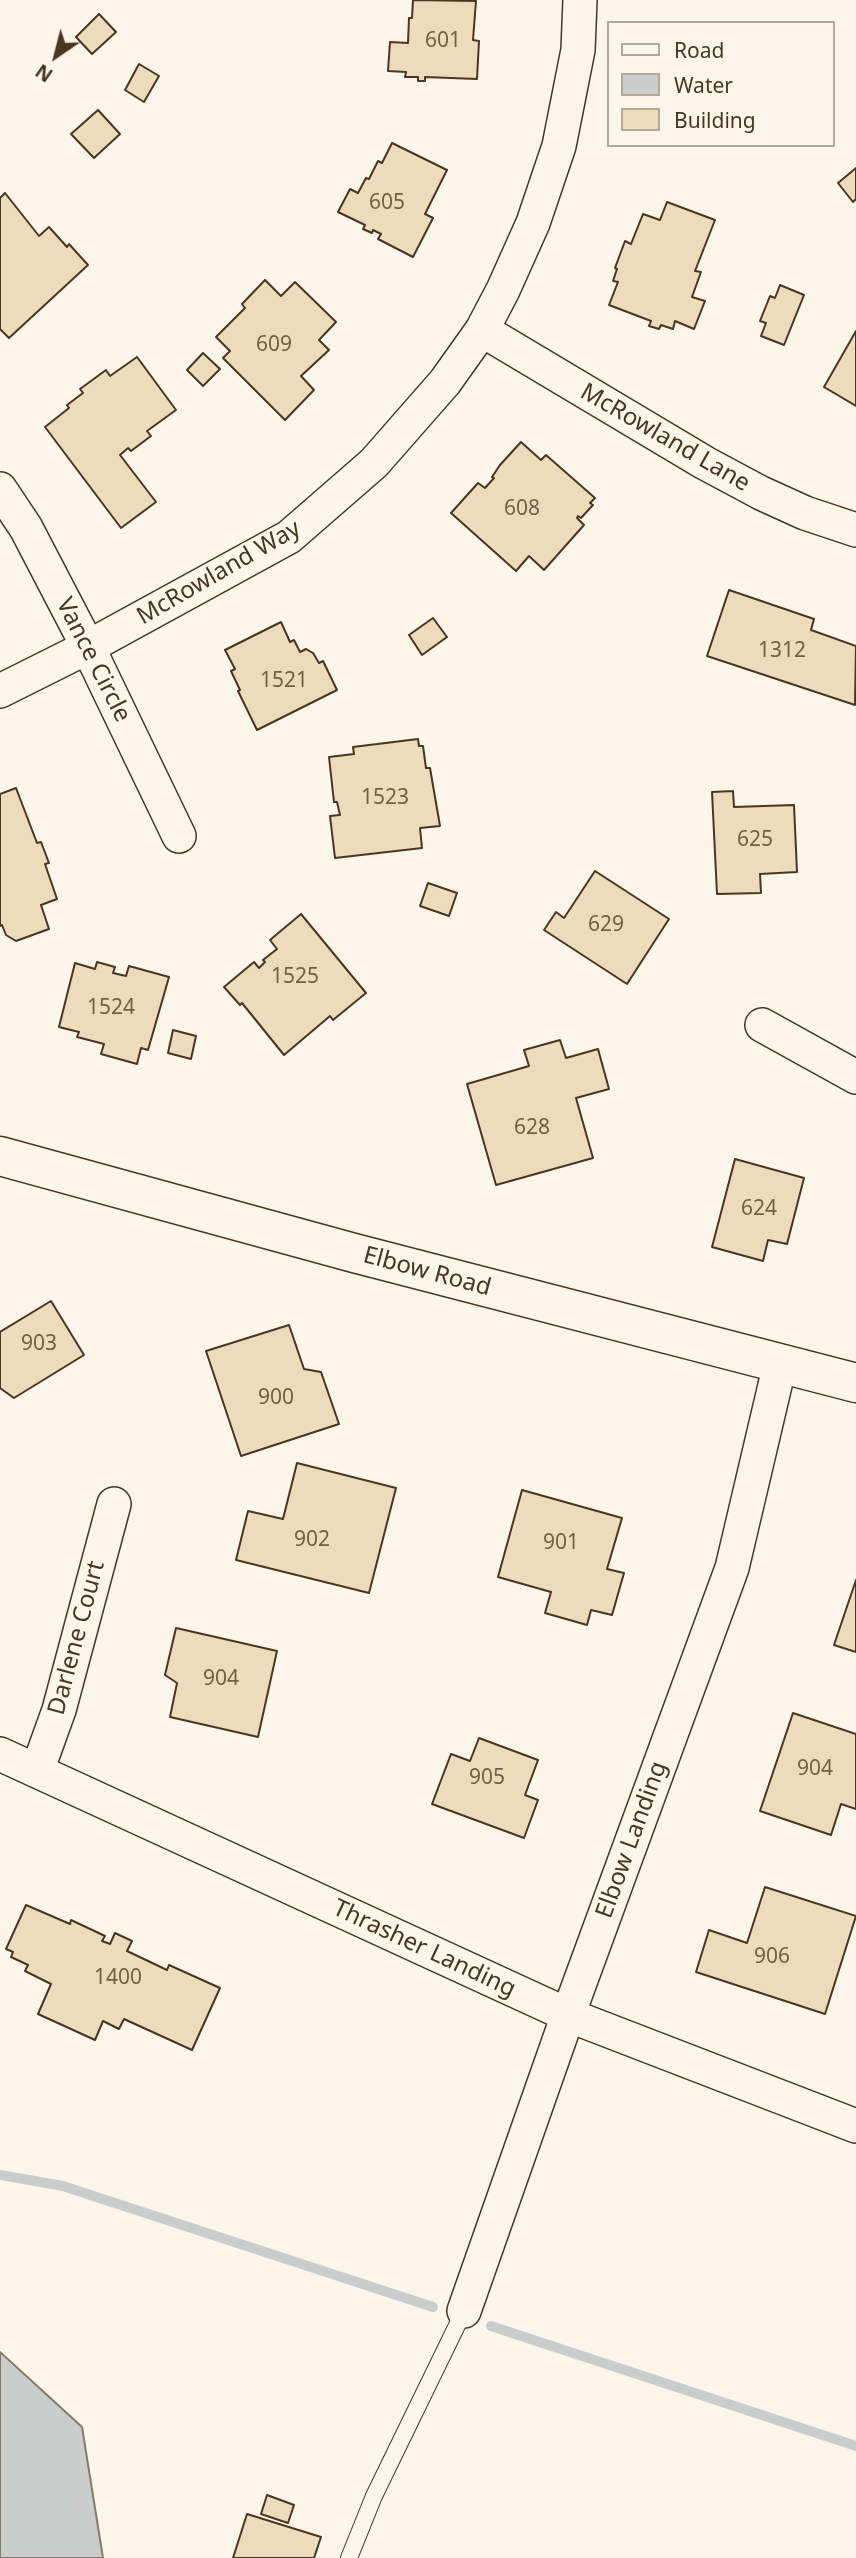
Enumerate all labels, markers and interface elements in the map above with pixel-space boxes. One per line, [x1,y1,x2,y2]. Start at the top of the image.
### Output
north arrow [21,21,91,91]
legend [608,21,835,147]
house number: 601 [425,28,461,54]
text: Road [674,36,724,64]
text: N [30,58,58,88]
text: Water [674,71,733,99]
text: Building [674,106,756,134]
house number: 605 [369,190,405,216]
house number: 609 [256,332,292,358]
street label: McRowland Lane [575,378,755,498]
house number: 608 [504,496,540,522]
street label: McRowland Way [132,514,306,632]
street label: Vance Circle [49,593,137,727]
house number: 1312 [758,638,806,664]
house number: 1521 [260,668,308,694]
house number: 1523 [361,785,409,811]
house number: 625 [737,827,773,853]
house number: 629 [588,912,624,938]
house number: 1525 [271,964,319,990]
house number: 1524 [87,995,135,1021]
house number: 628 [514,1115,550,1141]
house number: 624 [741,1196,777,1222]
street label: Elbow Road [360,1241,494,1303]
house number: 903 [21,1331,57,1357]
house number: 900 [258,1385,294,1411]
house number: 902 [294,1527,330,1553]
house number: 901 [543,1530,579,1556]
street label: Darlene Court [43,1558,111,1718]
house number: 904 [203,1666,239,1692]
house number: 904 [797,1756,833,1782]
street label: Elbow Landing [590,1758,674,1922]
house number: 905 [469,1765,505,1791]
street label: Thrasher Landing [328,1894,520,2004]
house number: 906 [754,1944,790,1970]
house number: 1400 [94,1965,142,1991]

